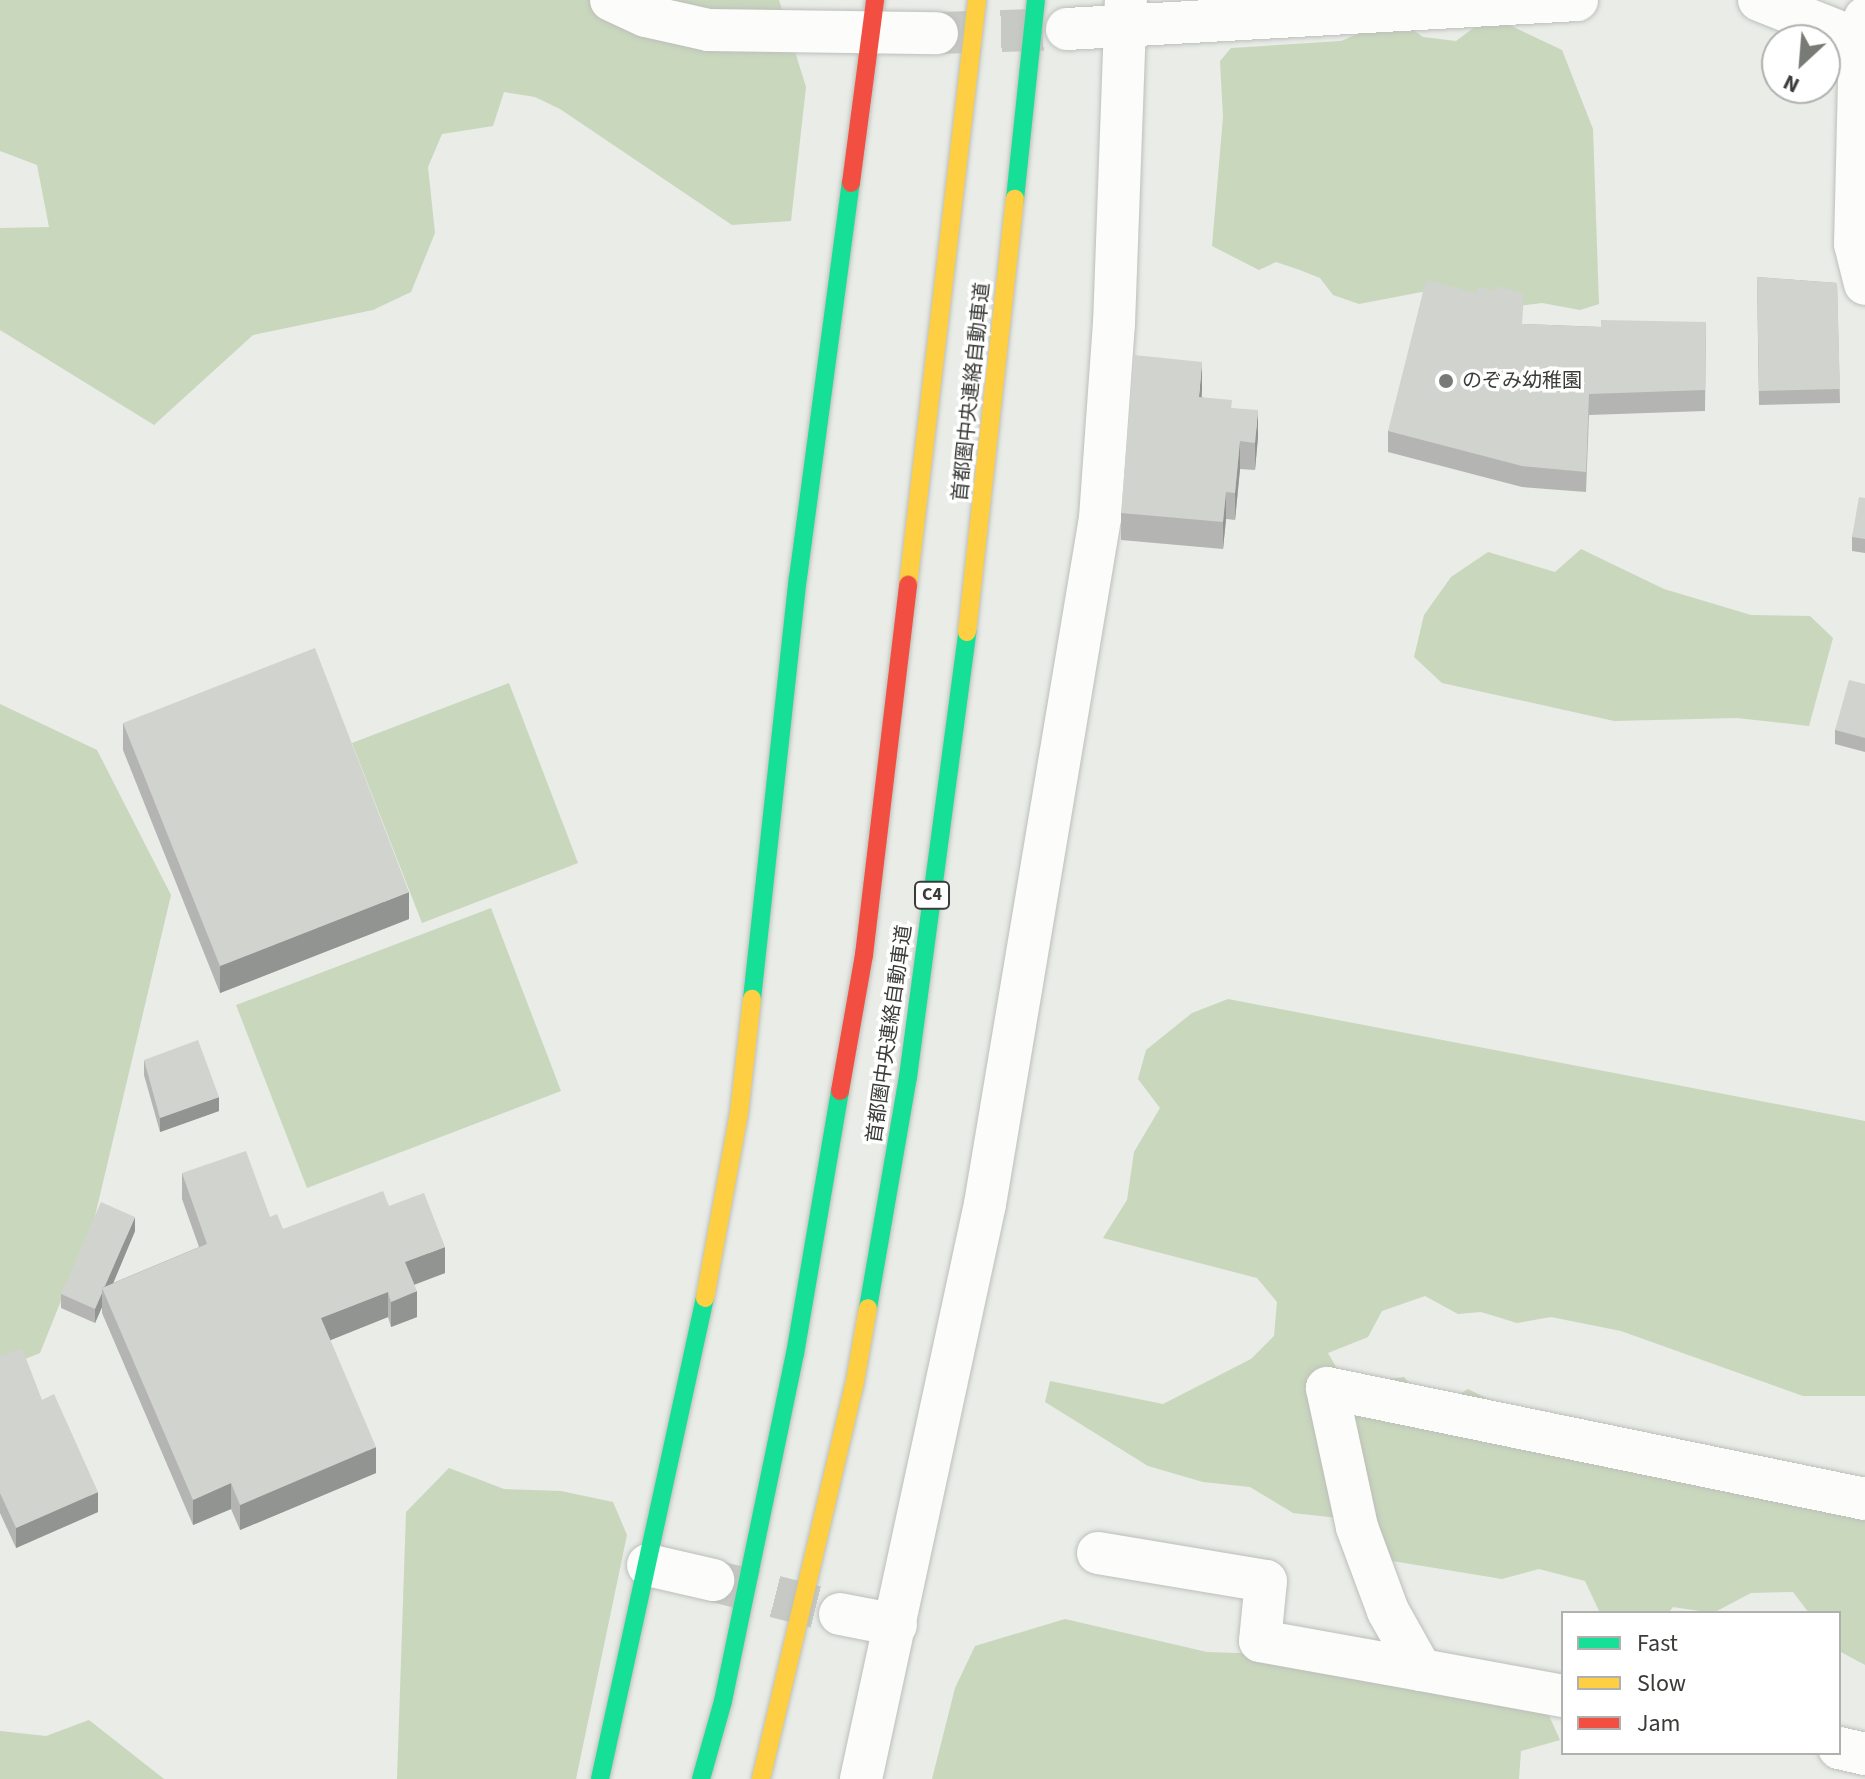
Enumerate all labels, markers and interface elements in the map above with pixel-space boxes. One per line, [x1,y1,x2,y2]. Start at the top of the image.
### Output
north arrow [1761,24,1841,104]
text: N [1778,66,1805,101]
street label: 首都圏中央連絡自動車道 [949,281,995,503]
place label: のぞみ幼稚園 [1462,369,1582,393]
marker: のぞみ幼稚園 [1437,372,1455,390]
road number: C4 [914,881,950,909]
street label: 首都圏中央連絡自動車道 [863,923,917,1145]
legend [1561,1611,1841,1755]
text: Fast [1637,1626,1678,1661]
text: Slow [1637,1666,1686,1701]
text: Jam [1637,1706,1681,1741]

